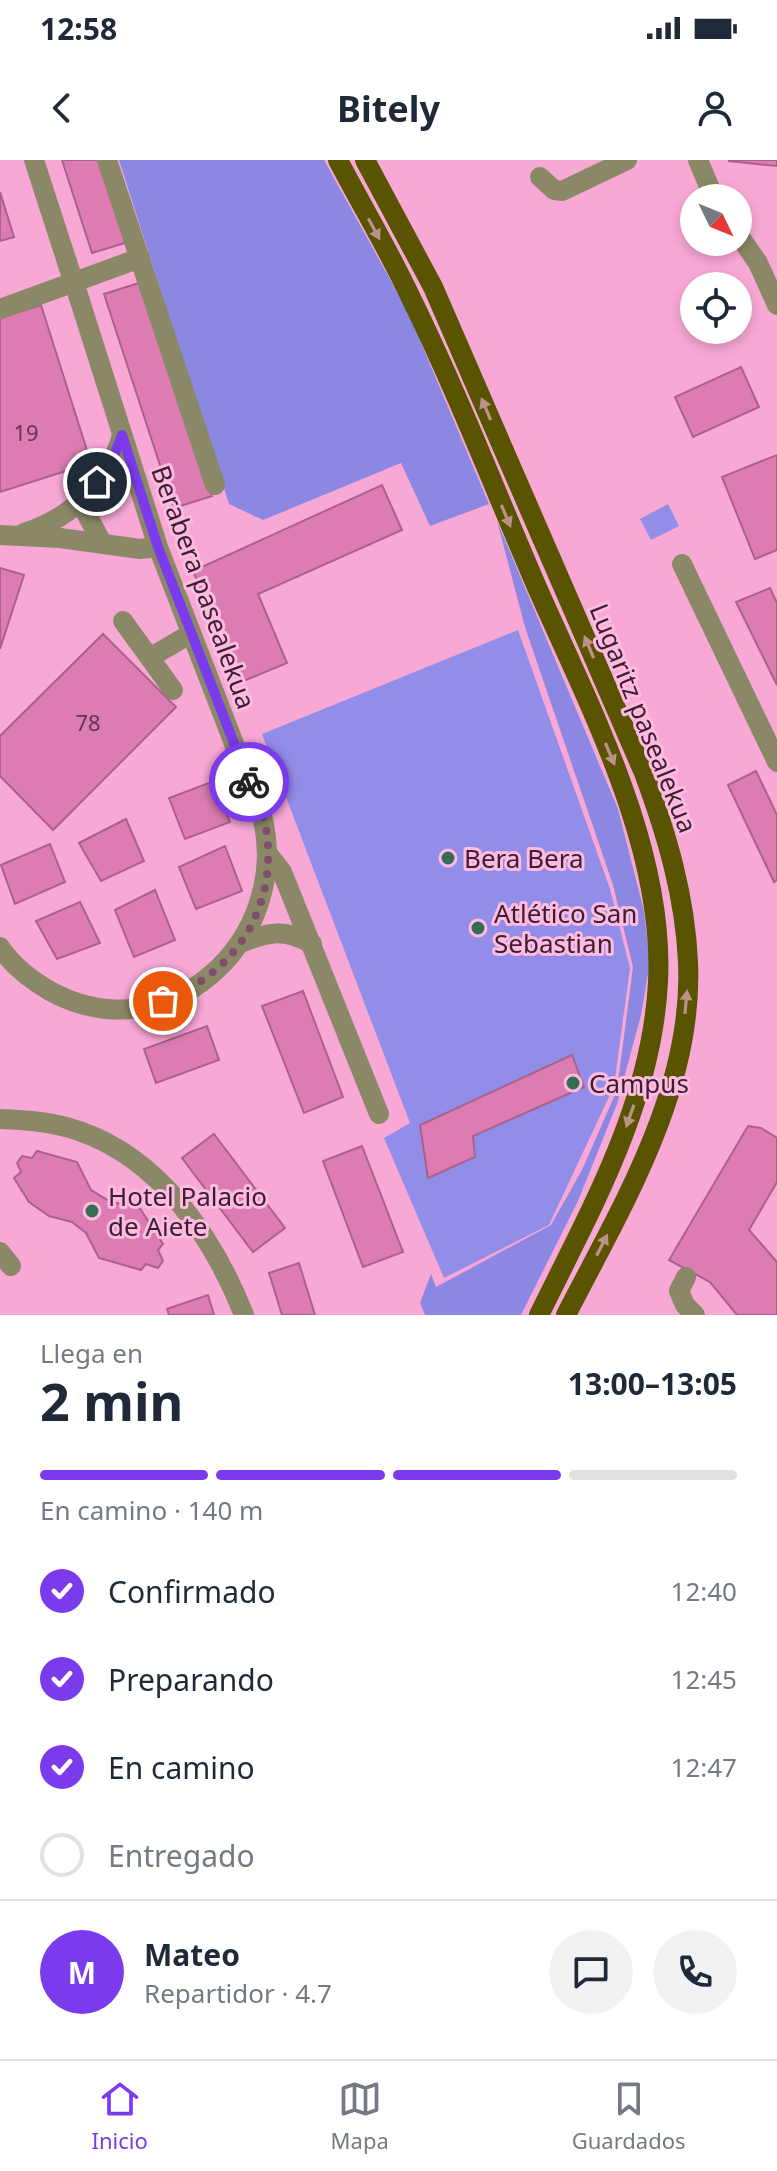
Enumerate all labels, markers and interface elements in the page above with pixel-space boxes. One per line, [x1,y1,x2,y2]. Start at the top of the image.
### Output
text: 12:58 [40,8,117,49]
text: Bitely [337,84,440,133]
icon: back [40,86,84,130]
icon: person [693,86,737,130]
north arrow [680,184,752,256]
map controls [680,184,752,344]
one-way arrow [367,218,381,240]
button: locate [680,272,752,344]
one-way arrow [479,397,492,421]
house number: 19 [13,417,39,447]
pin [63,448,131,516]
icon: home [75,460,119,504]
street label: Berabera pasealekua [143,460,265,714]
one-way arrow [499,504,513,528]
street label: Lugaritz pasealekua [582,598,706,838]
one-way arrow [582,636,596,659]
house number: 78 [75,707,101,737]
courier [209,742,289,822]
one-way arrow [603,743,616,766]
icon: bike [227,760,271,804]
place label: Bera Bera [464,840,584,876]
marker: Bera Bera [439,849,457,867]
place label: Atlético San Sebastian [494,895,637,961]
marker: Atlético San Sebastian [469,919,487,937]
pin [129,967,197,1035]
icon: bag [141,979,185,1023]
one-way arrow [680,989,693,1014]
place label: Campus [589,1065,689,1101]
marker: Campus [564,1074,582,1092]
one-way arrow [623,1105,635,1129]
place label: Hotel Palacio de Aiete [108,1178,267,1244]
marker: Hotel Palacio de Aiete [83,1202,101,1220]
one-way arrow [595,1234,608,1257]
text: Llega en [40,1335,143,1371]
text: 13:00–13:05 [568,1363,737,1404]
text: 2 min [40,1365,183,1436]
text: En camino · 140 m [40,1492,263,1528]
icon: check [40,1569,84,1613]
text: Confirmado [108,1571,276,1612]
text: 12:40 [671,1573,737,1609]
icon: check [40,1657,84,1701]
text: Preparando [108,1659,274,1700]
text: 12:45 [671,1661,737,1697]
icon: check [40,1745,84,1789]
text: En camino [108,1747,255,1788]
text: 12:47 [671,1749,737,1785]
text: Entregado [108,1835,255,1876]
button: chat [549,1930,633,2014]
button: phone [653,1930,737,2014]
text: Mateo [144,1934,240,1975]
text: M [68,1952,96,1993]
text: Repartidor · 4.7 [144,1975,332,2011]
tab: Inicio [91,2077,148,2155]
tab: Mapa [331,2077,389,2155]
tab: Guardados [572,2077,686,2155]

